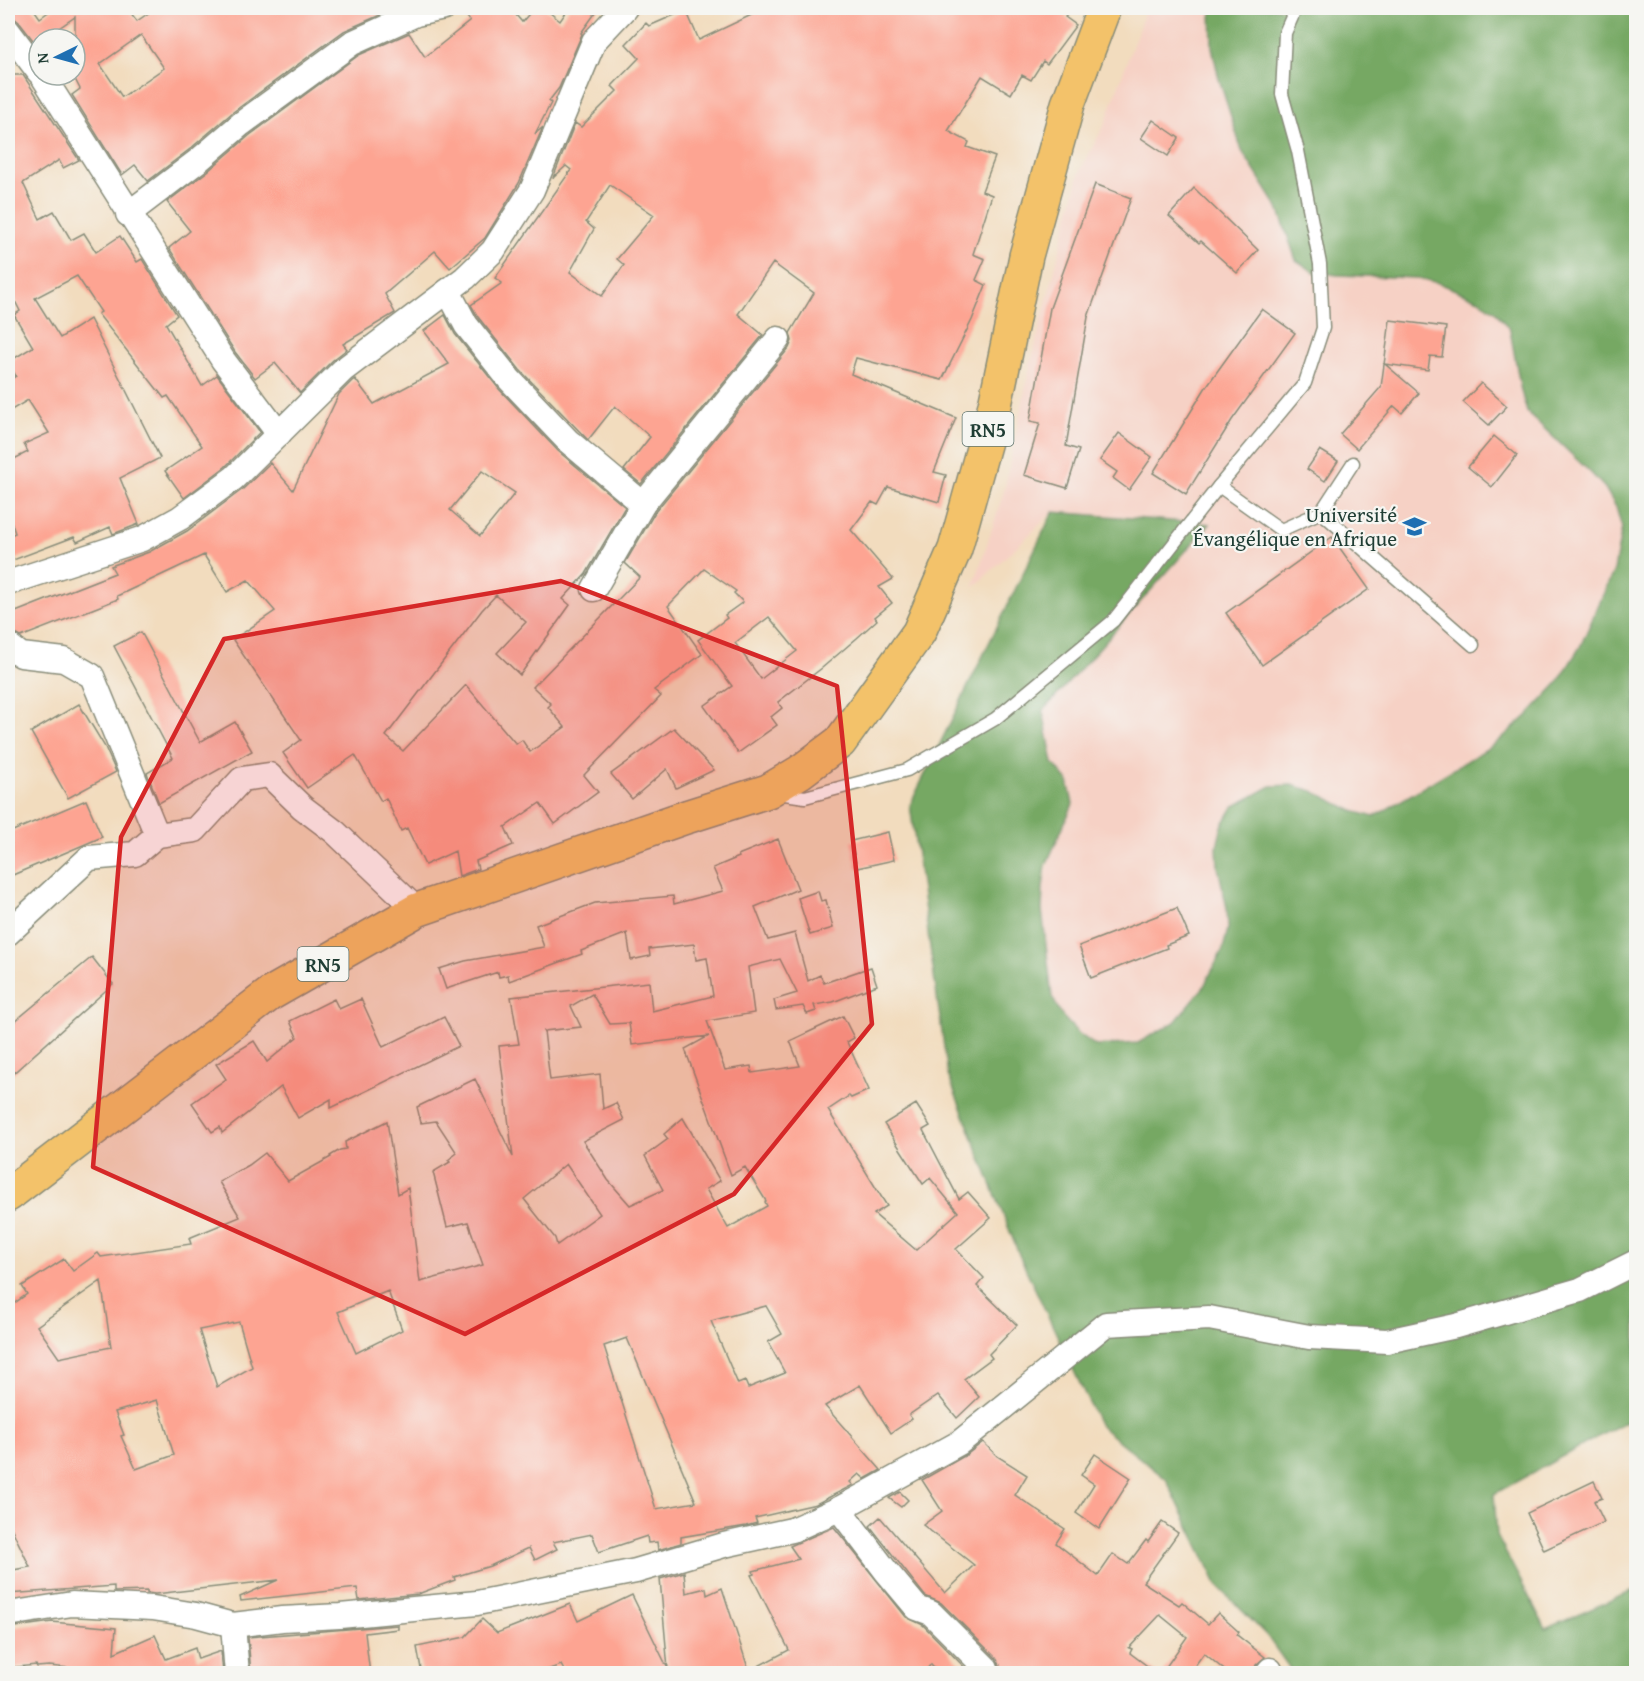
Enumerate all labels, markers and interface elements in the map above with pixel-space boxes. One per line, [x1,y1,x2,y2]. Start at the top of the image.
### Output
north arrow [27,27,87,87]
text: N [30,52,54,65]
road number: RN5 [962,412,1014,446]
place label: Université Évangélique en Afrique [1193,499,1397,554]
school or university icon: Université Évangélique en Afrique [1402,513,1428,539]
road number: RN5 [298,947,348,981]

